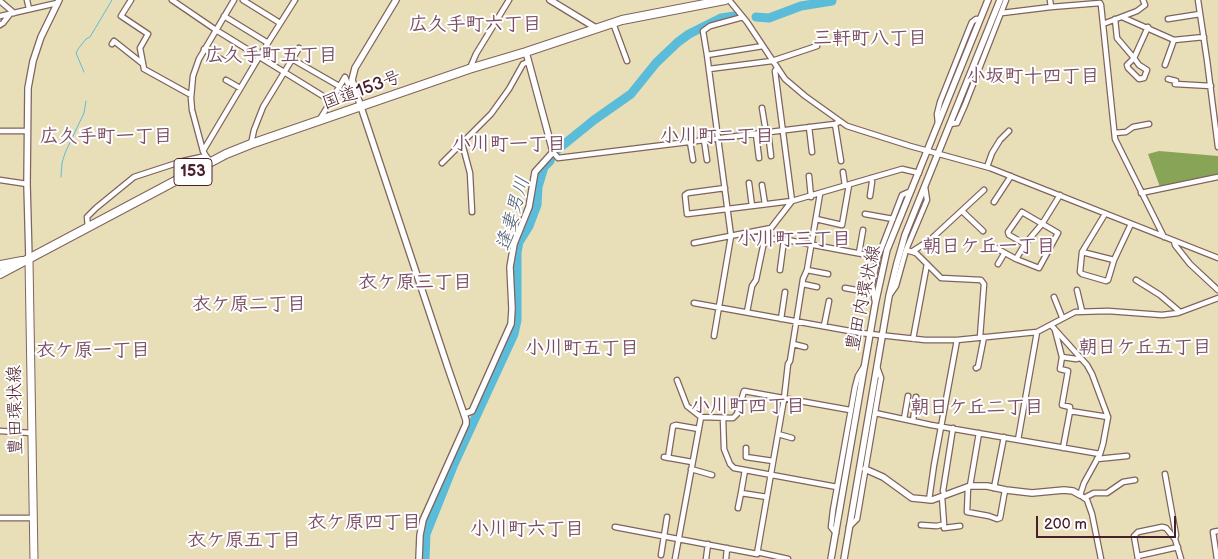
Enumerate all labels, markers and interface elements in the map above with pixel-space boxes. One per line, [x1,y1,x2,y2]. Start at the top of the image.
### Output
district label: 広久手町六丁目 [409,14,541,36]
district label: 三軒町八丁目 [813,28,927,50]
district label: 広久手町五丁目 [205,45,337,67]
district label: 小坂町十四丁目 [967,66,1099,88]
street label: 国道153号 [320,67,404,115]
district label: 広久手町一丁目 [40,126,172,148]
district label: 小川町二丁目 [660,126,774,148]
district label: 小川町一丁目 [452,134,566,156]
road number: 153 [174,158,212,186]
water label: 逢妻男川 [493,174,535,254]
district label: 小川町三丁目 [737,229,851,251]
district label: 朝日ケ丘一丁目 [923,236,1055,258]
street label: 豊田内環状線 [842,243,886,353]
district label: 衣ケ原三丁目 [358,272,472,294]
district label: 衣ケ原二丁目 [192,294,306,316]
district label: 朝日ケ丘五丁目 [1079,337,1211,359]
district label: 小川町五丁目 [525,338,639,360]
district label: 衣ケ原一丁目 [36,340,150,362]
street label: 豊田環状線 [4,365,28,455]
district label: 小川町四丁目 [691,396,805,418]
district label: 朝日ケ丘二丁目 [911,397,1043,419]
scale bar [1038,506,1178,538]
district label: 衣ケ原四丁目 [307,512,421,534]
text: 200 m [1044,515,1087,534]
district label: 小川町六丁目 [470,519,584,541]
district label: 衣ケ原五丁目 [187,530,301,552]

